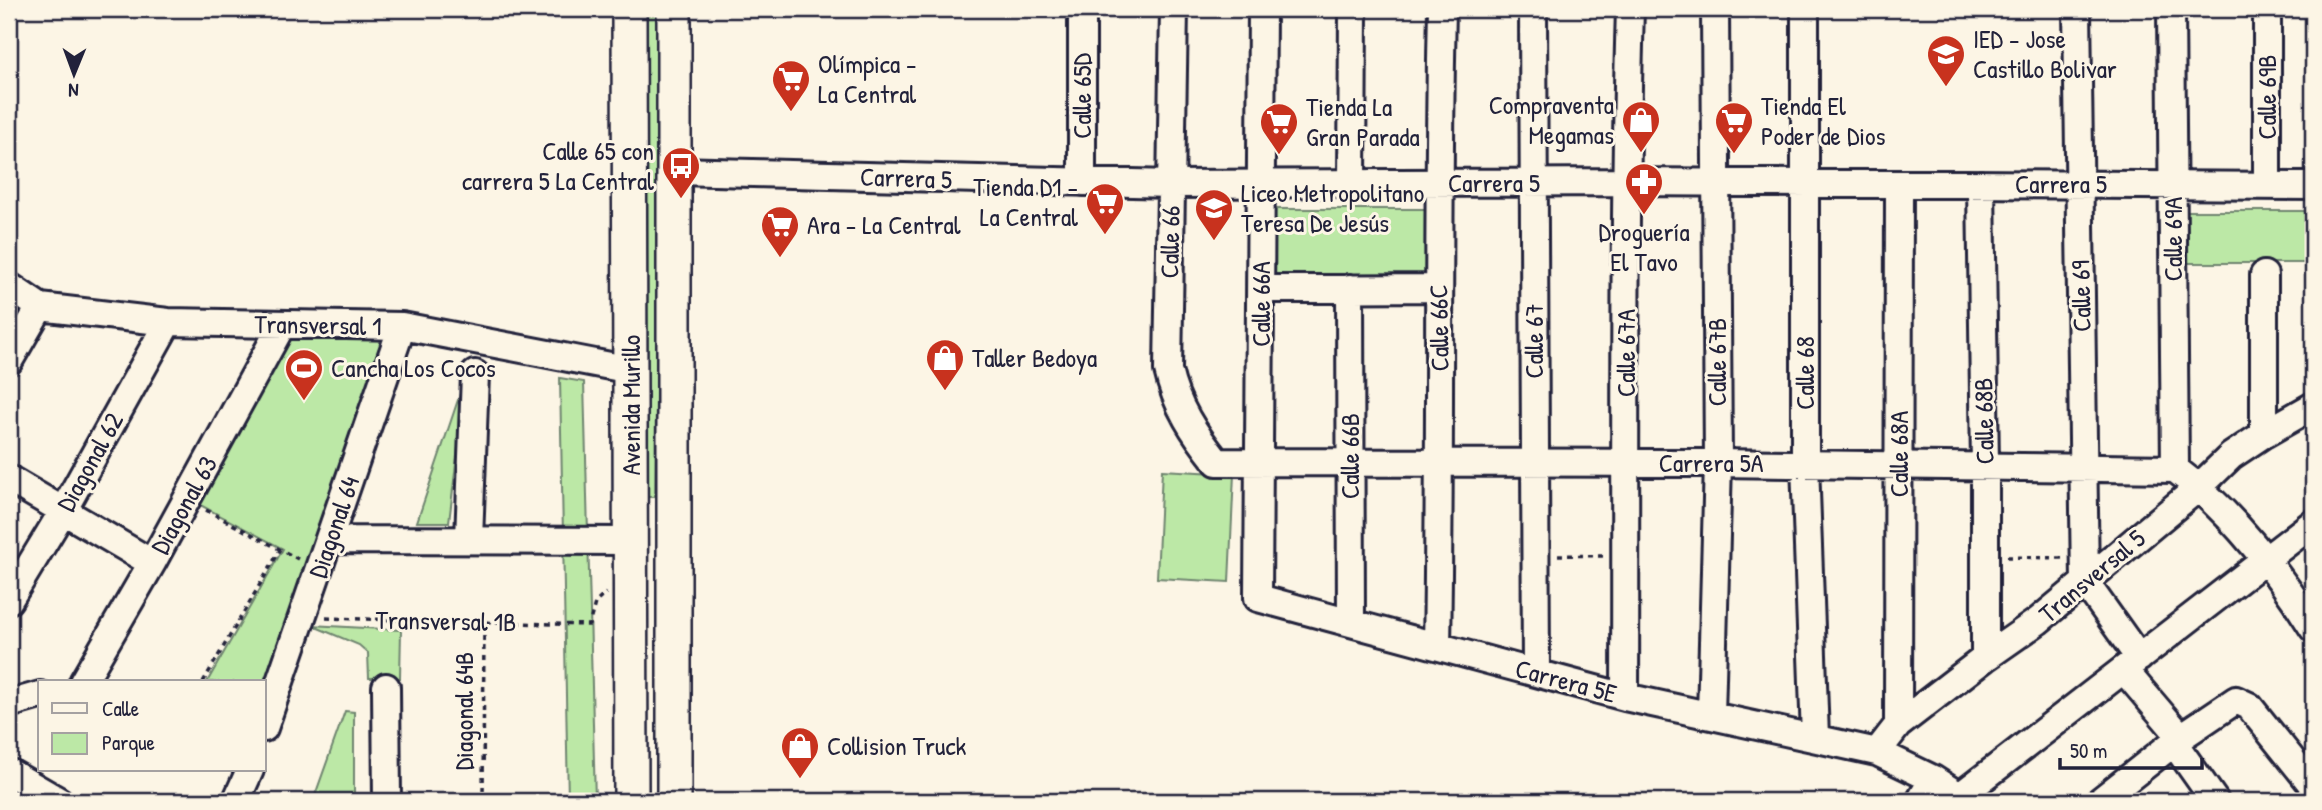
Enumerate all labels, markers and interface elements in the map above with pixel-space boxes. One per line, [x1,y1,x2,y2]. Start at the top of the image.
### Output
place label: IED - Jose Castillo Bolivar [1973,21,2117,86]
school or university icon: IED - Jose Castillo Bolivar [1925,33,1967,88]
north arrow [38,38,108,108]
place label: Olímpica - La Central [818,46,917,111]
street label: Calle 65D [1064,53,1099,139]
street label: Calle 69B [2249,54,2284,140]
supermarket icon: Olímpica - La Central [770,58,812,113]
text: N [68,78,79,104]
place label: Compraventa Megamas [1489,87,1614,152]
place label: Tienda El Poder de Dios [1761,88,1886,153]
place label: Tienda La Gran Parada [1306,89,1420,154]
shop icon: Compraventa Megamas [1620,99,1662,154]
supermarket icon: Tienda El Poder de Dios [1713,100,1755,155]
supermarket icon: Tienda La Gran Parada [1258,101,1300,156]
place label: Calle 65 con carrera 5 La Central [462,133,654,198]
bus stop icon: Calle 65 con carrera 5 La Central [660,145,702,200]
street label: Carrera 5 [859,158,953,197]
pharmacy icon: Droguería El Tavo [1623,161,1665,216]
street label: Carrera 5 [1448,165,1540,200]
street label: Carrera 5 [2015,166,2107,201]
place label: Tienda D1 - La Central [973,169,1078,234]
place label: Liceo Metropolitano Teresa De Jesús [1241,175,1424,240]
supermarket icon: Tienda D1 - La Central [1084,181,1126,236]
school or university icon: Liceo Metropolitano Teresa De Jesús [1193,187,1235,242]
street label: Calle 69A [2155,196,2190,281]
supermarket icon: Ara - La Central [759,204,801,259]
street label: Calle 66 [1151,205,1188,279]
place label: Ara - La Central [807,207,961,242]
place label: Droguería El Tavo [1598,214,1690,279]
street label: Calle 69 [2062,260,2099,332]
street label: Calle 66A [1243,261,1278,347]
street label: Calle 66C [1420,284,1457,372]
street label: Calle 67 [1516,303,1551,379]
street label: Transversal 1 [254,306,382,343]
street label: Calle 67A [1608,309,1643,397]
street label: Calle 67B [1699,318,1734,406]
street label: Avenida Murillo [613,335,648,475]
street label: Calle 68 [1787,336,1822,410]
shop icon: Taller Bedoya [924,337,966,392]
place label: Taller Bedoya [972,340,1097,375]
sports icon: Cancha Los Cocos [283,347,325,402]
place label: Cancha Los Cocos [331,350,496,385]
street label: Calle 68B [1965,377,2002,465]
street label: Diagonal 62 [48,406,131,517]
street label: Calle 68A [1881,411,1916,497]
street label: Calle 66B [1332,413,1367,499]
street label: Carrera 5A [1659,445,1764,480]
street label: Diagonal 63 [142,449,225,560]
street label: Diagonal 64 [300,471,367,582]
street label: Transversal 5 [2031,521,2152,630]
street label: Transversal 1B [375,602,517,639]
street label: Carrera 5E [1512,650,1621,711]
street label: Diagonal 64B [446,652,481,770]
legend [38,680,266,772]
text: Calle [102,694,139,723]
shop icon: Collision Truck [779,725,821,780]
scale bar [2060,726,2201,770]
text: Parque [102,728,155,757]
place label: Collision Truck [827,728,966,763]
text: 50 m [2070,736,2107,765]

